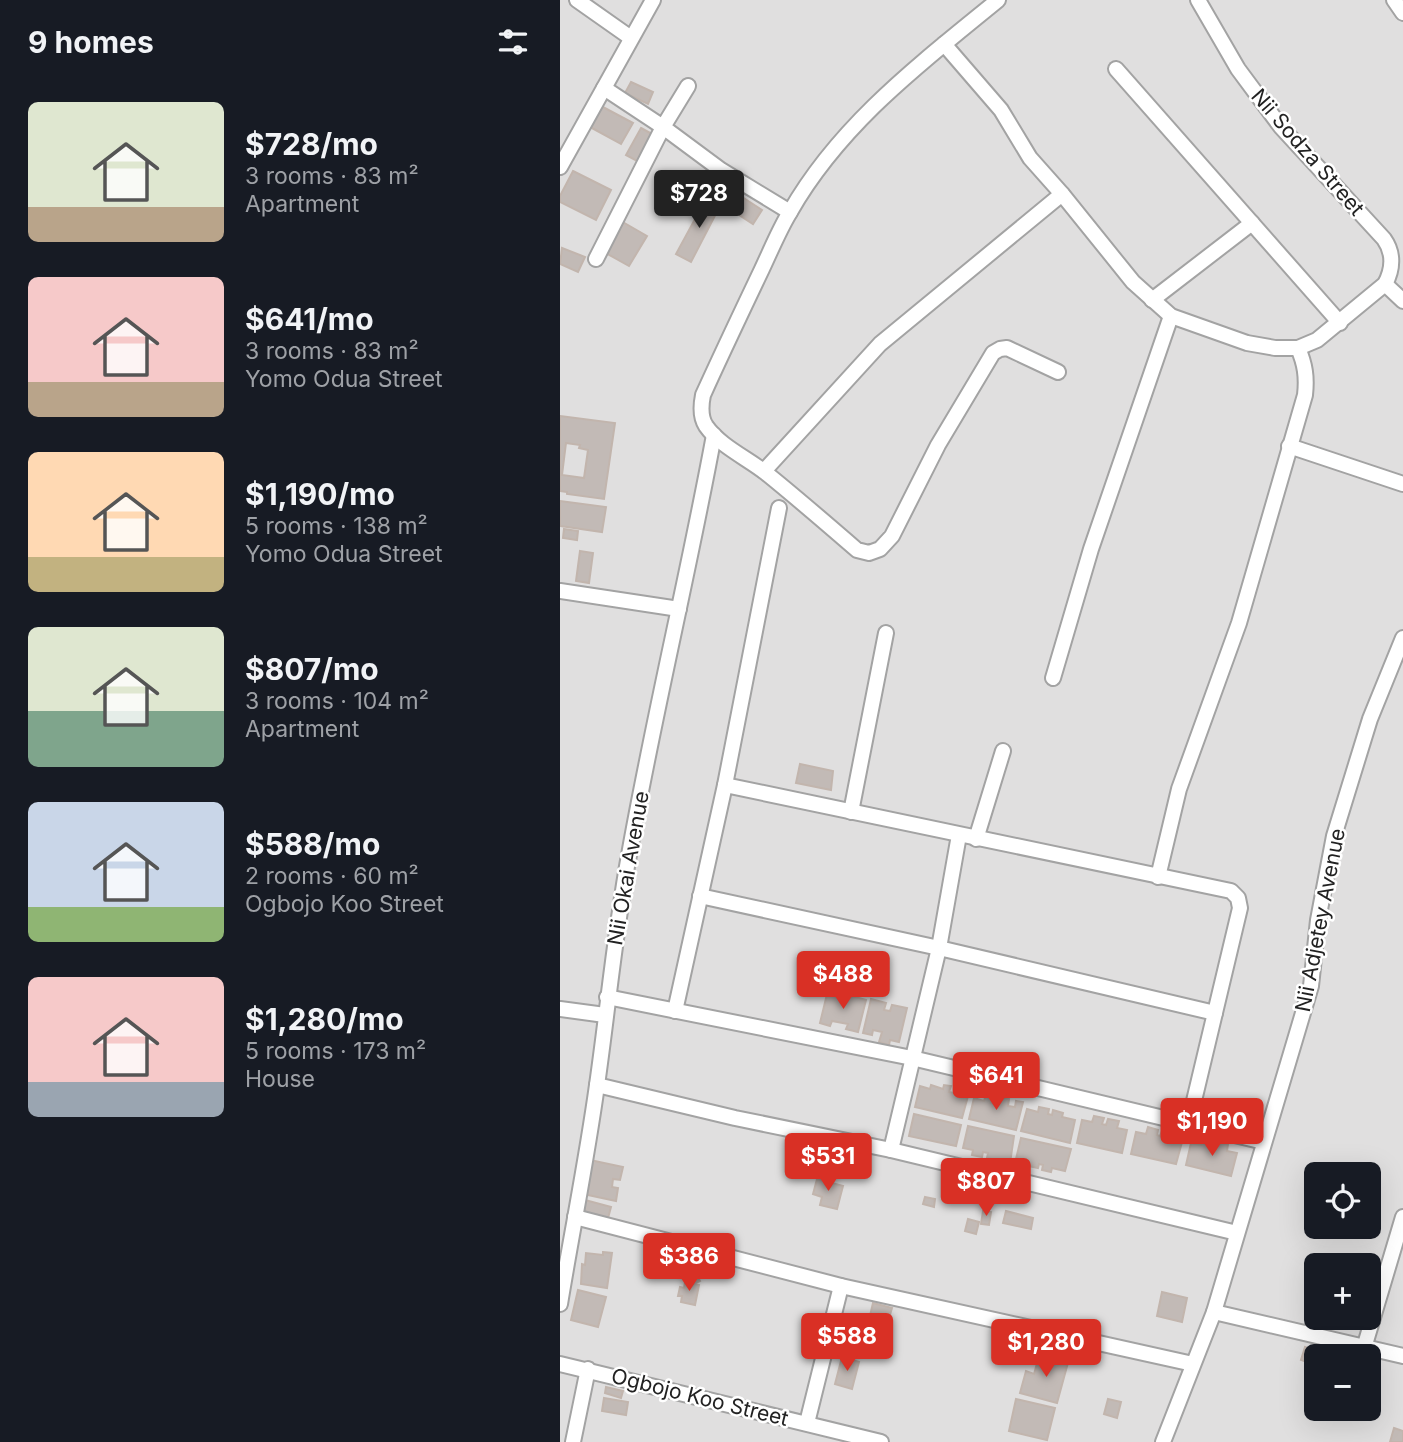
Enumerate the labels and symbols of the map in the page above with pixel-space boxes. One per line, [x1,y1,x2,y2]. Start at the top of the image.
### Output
street label: Nii Sodza Street [1246,84,1370,220]
pin: $728 [658,170,740,230]
street label: Nii Okai Avenue [602,789,654,947]
street label: Nii Adjetey Avenue [1290,826,1350,1014]
pin: $488 [802,951,884,1011]
pin: $641 [955,1052,1037,1112]
pin: $1,190 [1155,1098,1269,1158]
pin: $531 [787,1134,869,1193]
pin: $807 [945,1158,1027,1218]
pin: $386 [648,1234,730,1293]
pin: $588 [806,1314,888,1373]
pin: $1,280 [989,1320,1103,1379]
street label: Ogbojo Koo Street [609,1363,791,1431]

